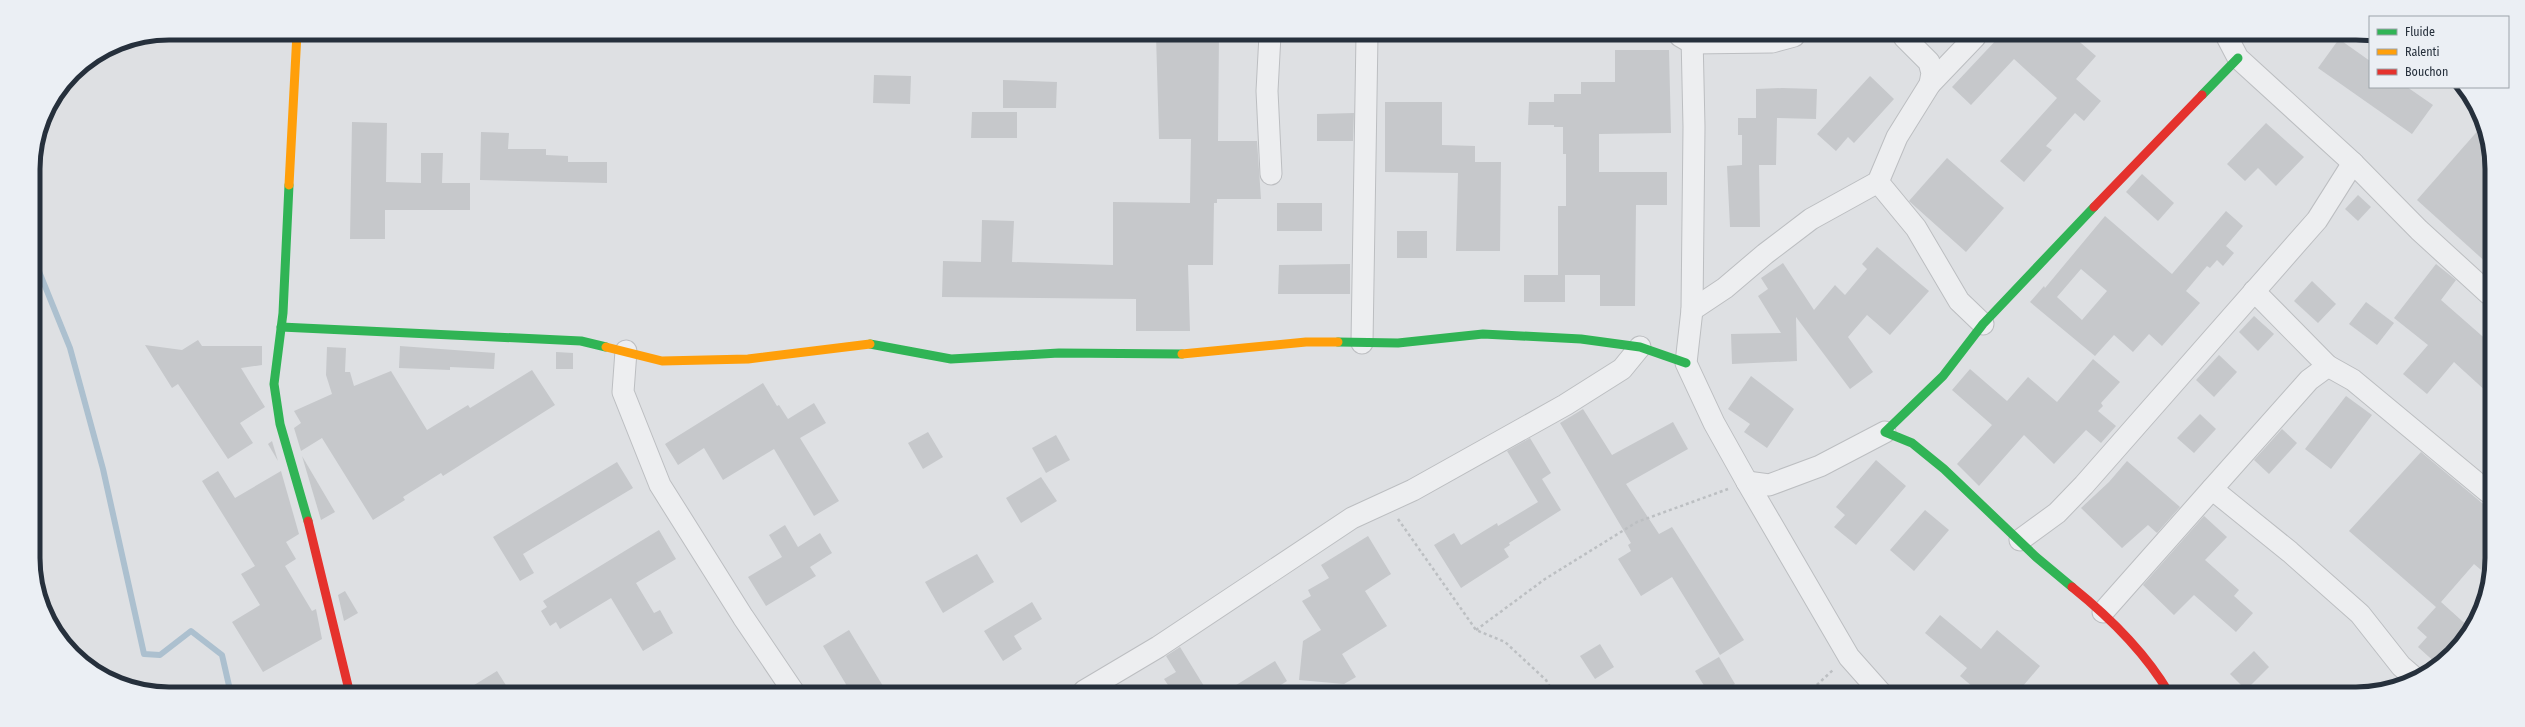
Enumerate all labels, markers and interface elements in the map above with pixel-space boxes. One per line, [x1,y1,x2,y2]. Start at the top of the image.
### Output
legend [2369,16,2509,88]
text: Fluide [2405,25,2435,39]
text: Ralenti [2405,45,2440,59]
text: Bouchon [2405,65,2448,79]

